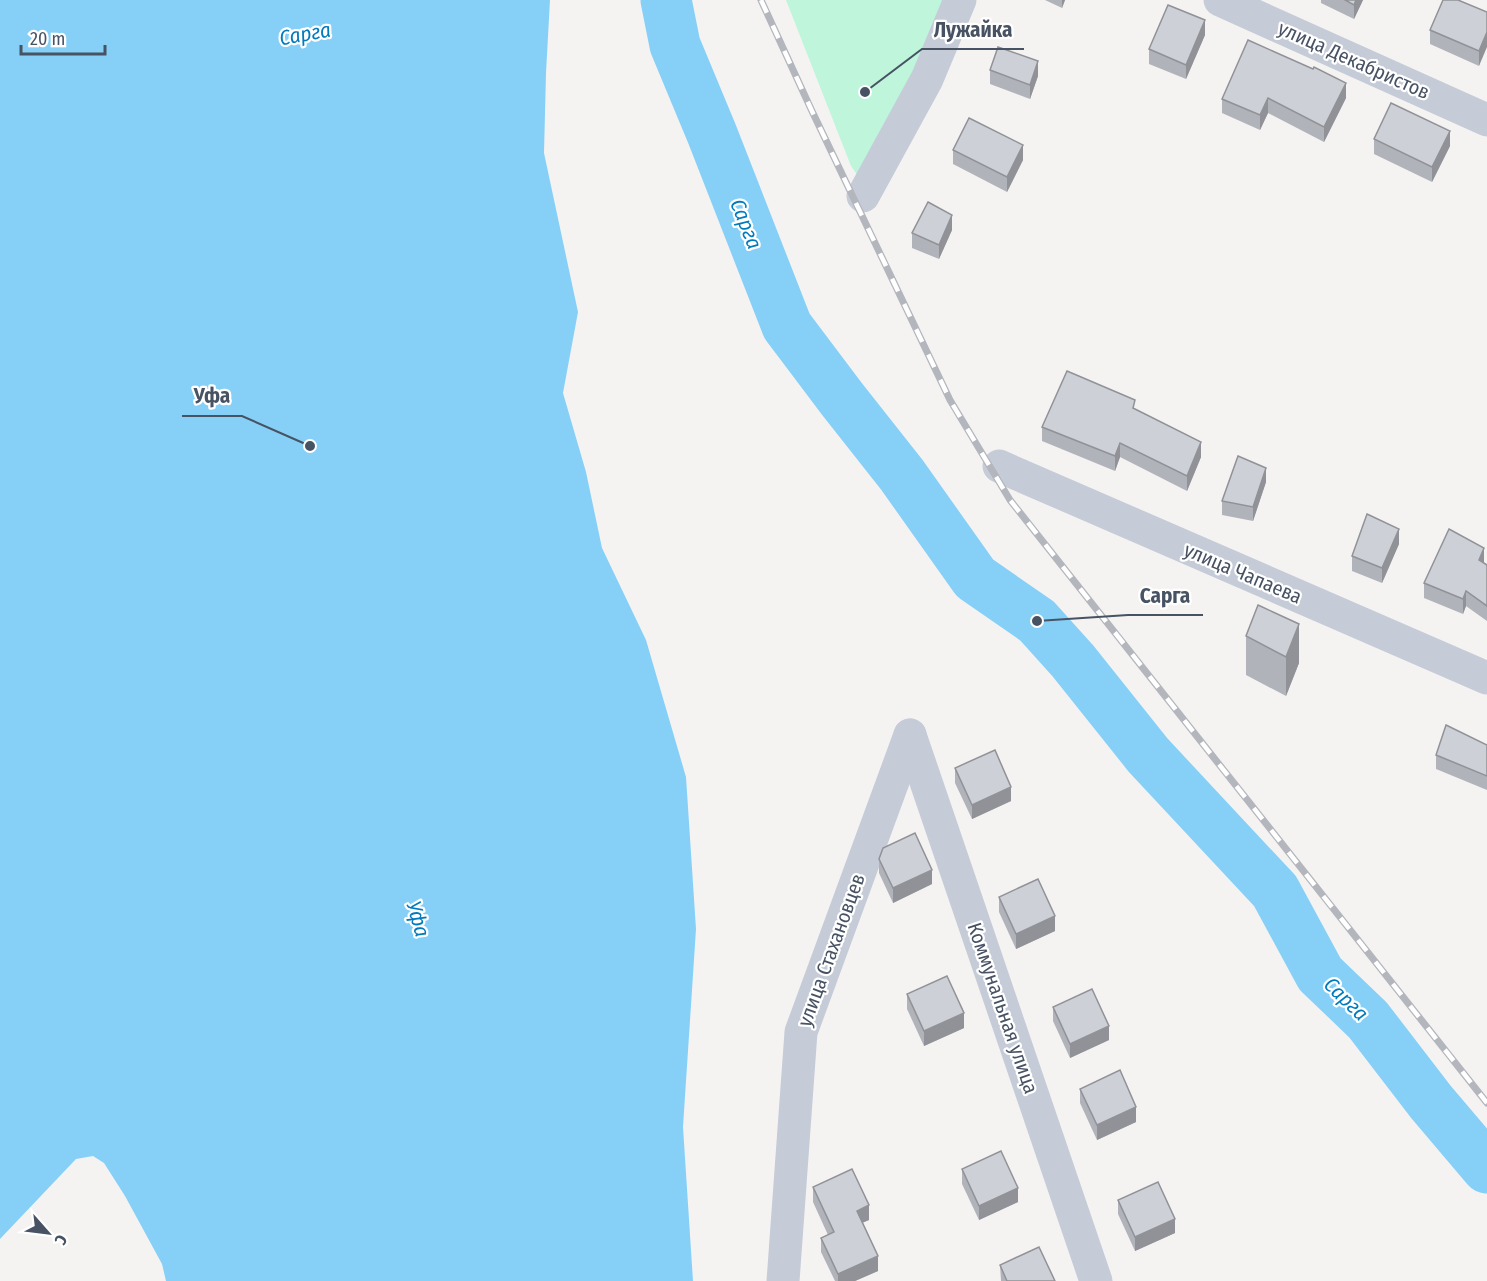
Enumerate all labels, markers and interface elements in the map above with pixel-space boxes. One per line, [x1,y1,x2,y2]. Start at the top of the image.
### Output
callout: Лужайка [922,10,1024,49]
street label: улица Декабристов [1275,16,1433,104]
water label: Сарга [277,17,333,51]
text: Лужайка [934,17,1012,43]
scale bar [21,18,105,56]
text: 20 m [30,28,65,50]
water label: Сарга [724,195,768,253]
callout: Уфа [182,377,242,416]
text: Уфа [193,383,230,409]
street label: улица Чапаева [1181,537,1305,609]
callout: Сарга [1128,576,1203,615]
text: Сарга [1140,583,1190,609]
street label: улица Стахановцев [792,870,870,1030]
water label: Уфа [401,898,435,940]
street label: Коммунальная улица [962,919,1044,1097]
water label: Сарга [1318,972,1374,1026]
north arrow [18,1203,78,1263]
text: С [50,1232,71,1249]

